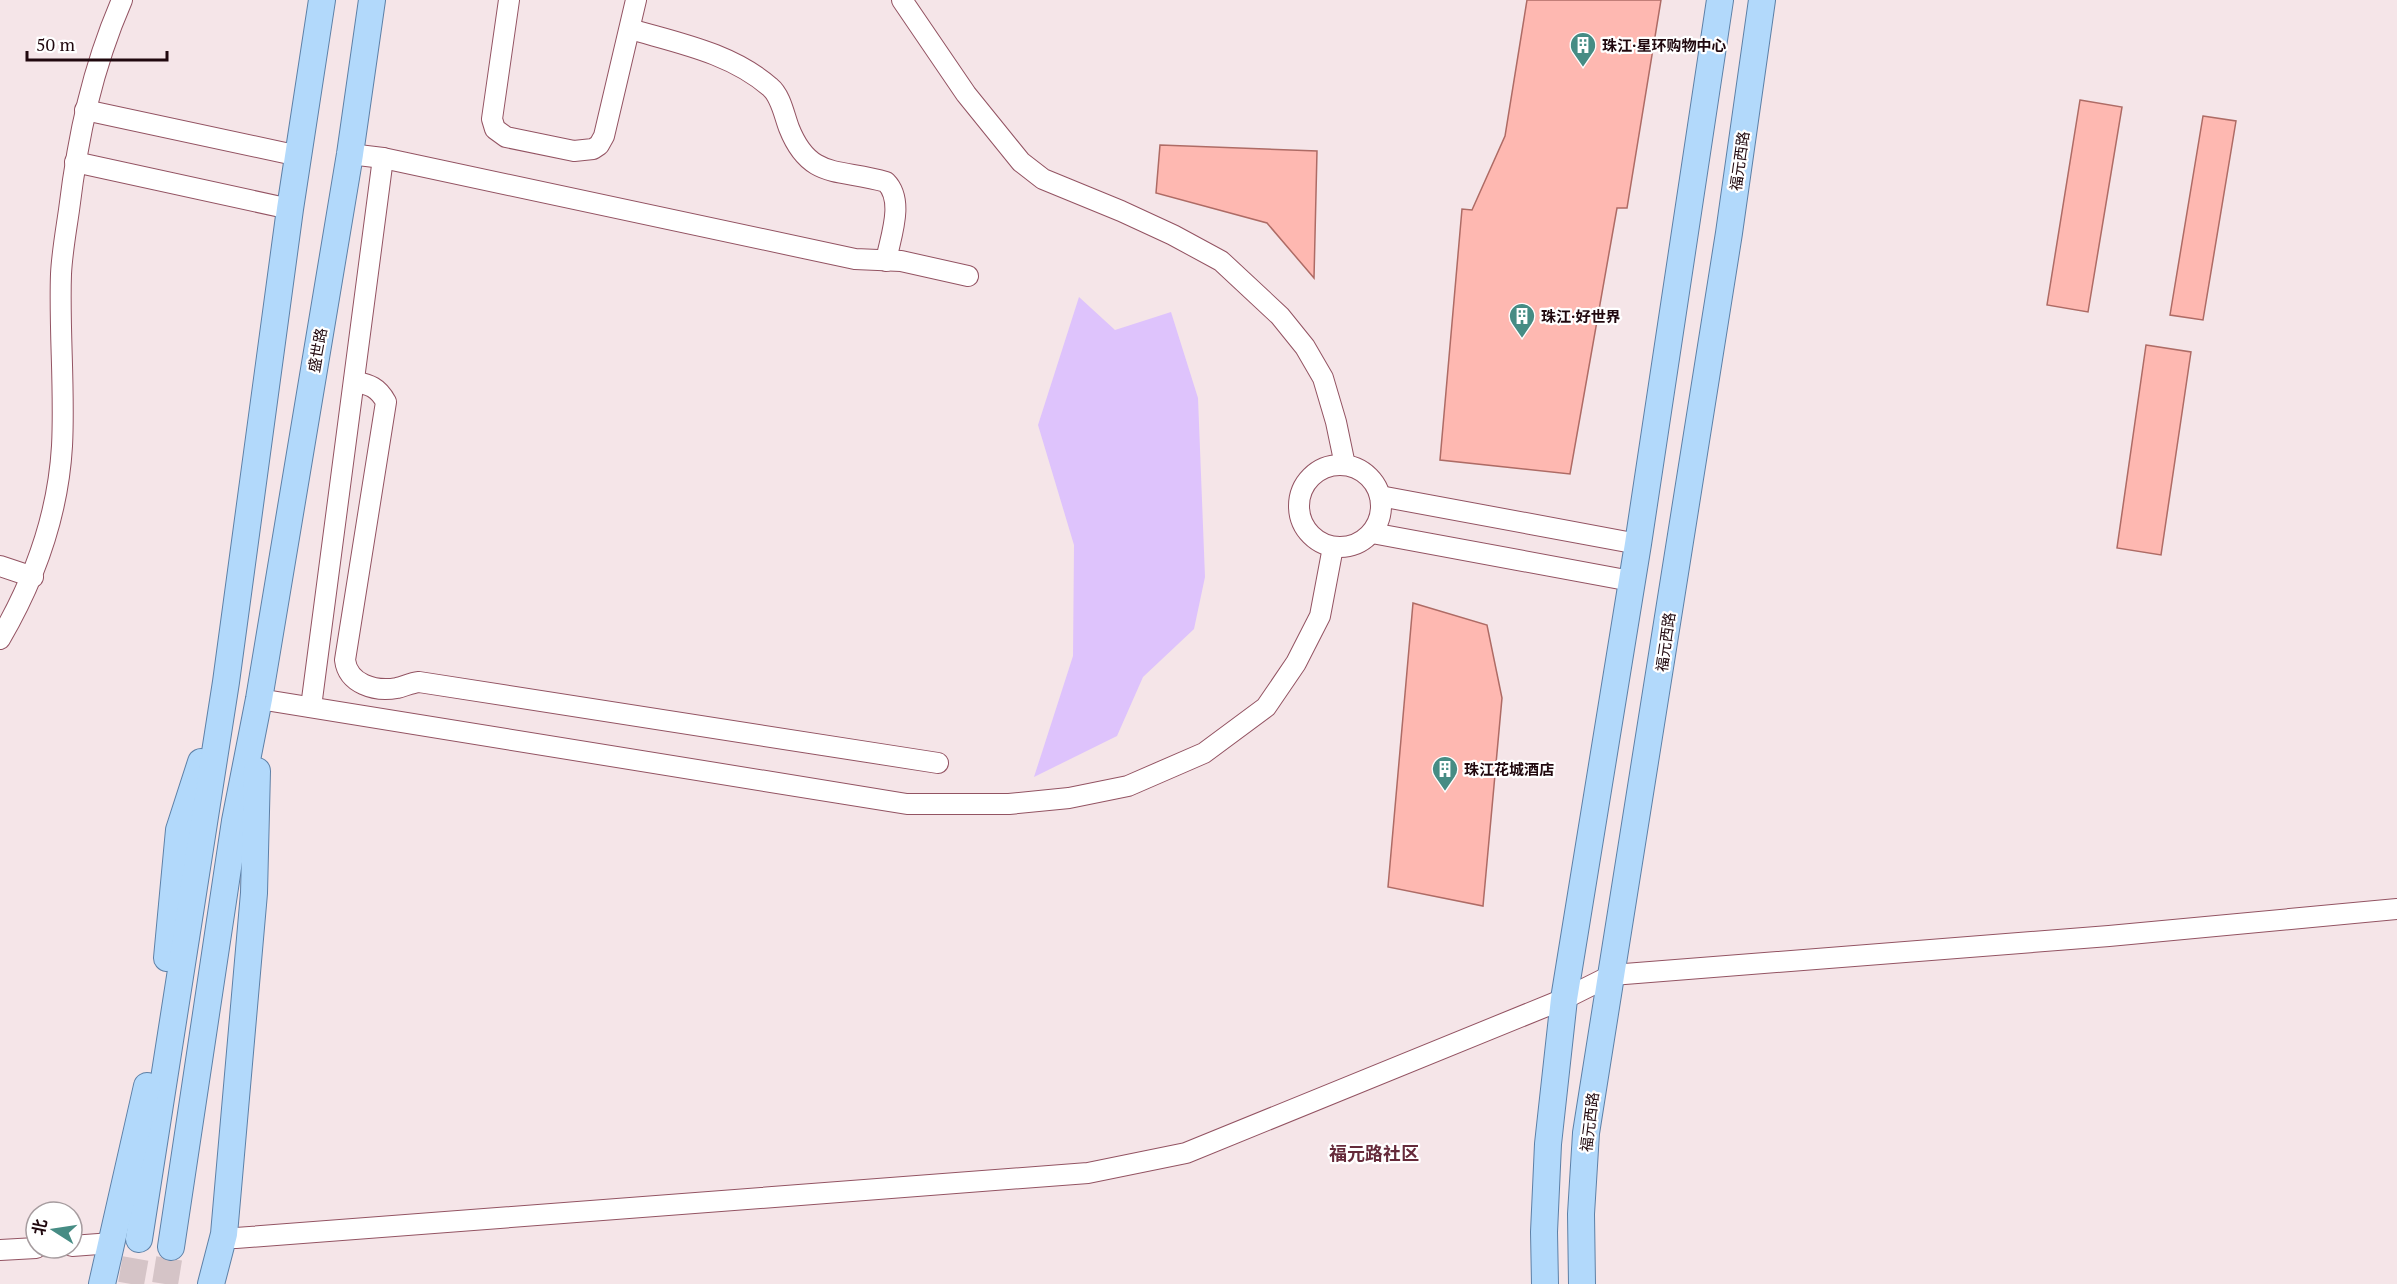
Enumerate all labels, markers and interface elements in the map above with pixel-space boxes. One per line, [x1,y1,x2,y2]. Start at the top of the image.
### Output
scale bar [27,24,166,62]
building icon: 珠江·星环购物中心 [1568,30,1598,68]
text: 50 m [36,32,76,56]
place label: 珠江·星环购物中心 [1602,35,1726,55]
street label: 福元西路 [1725,130,1753,192]
building icon: 珠江·好世界 [1507,301,1537,339]
place label: 珠江·好世界 [1541,306,1620,326]
street label: 盛世路 [303,326,331,374]
street label: 福元西路 [1651,611,1679,673]
building icon: 珠江花城酒店 [1430,754,1460,792]
place label: 珠江花城酒店 [1464,759,1554,779]
street label: 福元西路 [1575,1091,1603,1153]
district label: 福元路社区 [1329,1141,1419,1165]
north arrow [24,1200,84,1260]
text: 北 [27,1217,52,1237]

